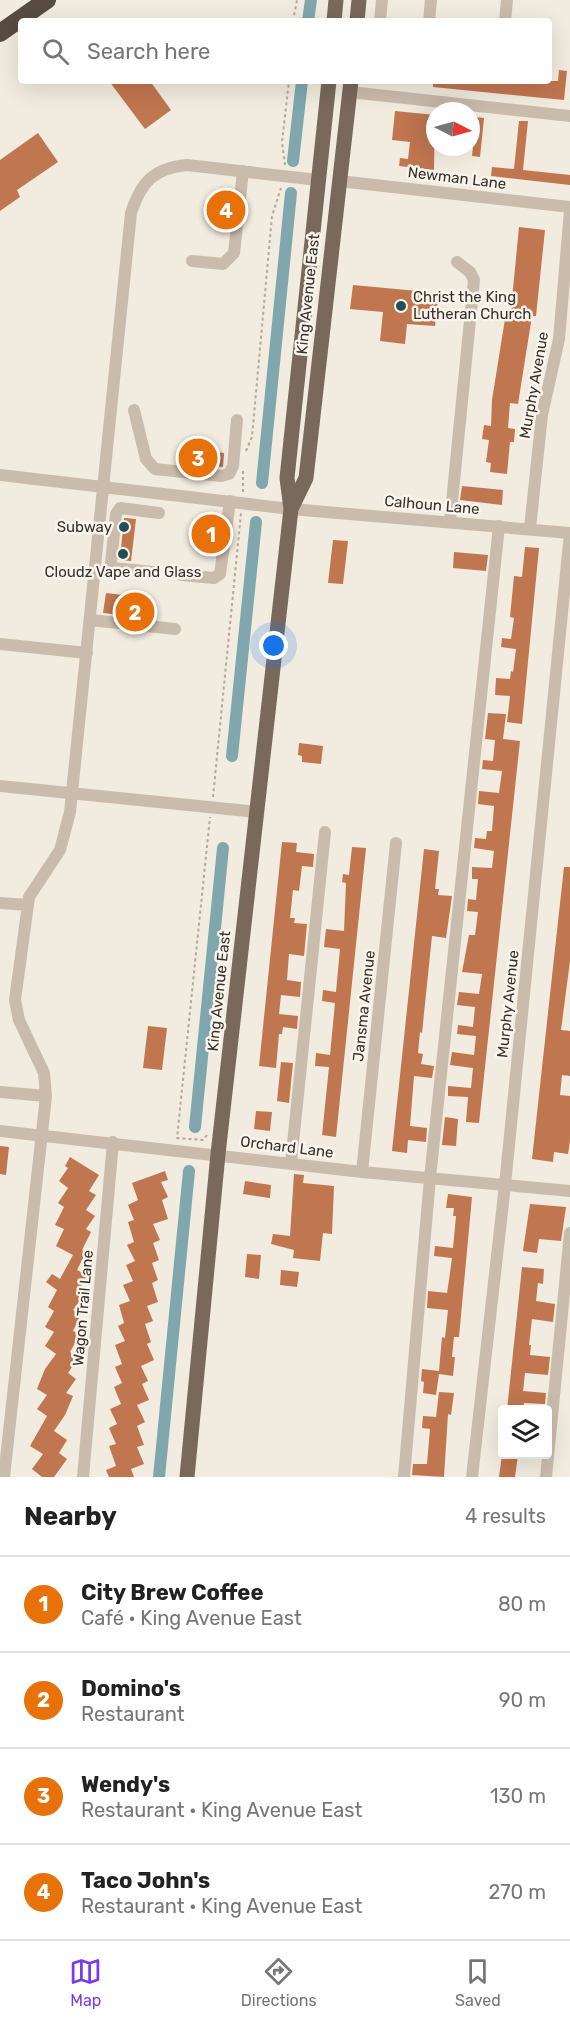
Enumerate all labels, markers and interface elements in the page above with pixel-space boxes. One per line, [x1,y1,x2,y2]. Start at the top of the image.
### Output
search box [18,18,552,84]
icon: search [39,35,72,68]
text: Search here [87,38,210,65]
north arrow [426,102,480,156]
street label: Newman Lane [407,163,507,193]
pin: 4 [206,188,246,232]
street label: King Avenue East [293,233,323,355]
place label: Christ the King Lutheran Church [413,288,531,323]
marker: Christ the King Lutheran Church [394,299,408,313]
street label: Murphy Avenue [516,330,552,440]
pin: 3 [178,436,218,480]
street label: Calhoun Lane [384,492,480,518]
pin: 1 [192,512,230,556]
place label: Subway [57,518,112,536]
marker: Subway [117,520,131,534]
marker: Cloudz Vape and Glass [116,547,130,561]
place label: Cloudz Vape and Glass [45,563,202,581]
pin: 2 [116,590,154,634]
your location [259,631,288,660]
street label: King Avenue East [204,930,234,1052]
street label: Jansma Avenue [349,949,379,1063]
street label: Murphy Avenue [493,949,523,1059]
street label: Orchard Lane [239,1132,335,1162]
street label: Wagon Trail Lane [69,1249,97,1367]
map controls [498,1405,552,1459]
button: layers [498,1405,552,1459]
text: Nearby [24,1501,117,1532]
text: 4 results [465,1504,546,1528]
text: City Brew Coffee [81,1579,264,1606]
text: 1 [39,1592,48,1616]
text: 80 m [498,1592,546,1616]
text: Café · King Avenue East [81,1606,302,1630]
text: Domino's [81,1675,181,1702]
text: 2 [37,1688,50,1712]
text: 90 m [499,1688,546,1712]
text: Restaurant [81,1702,185,1726]
text: Wendy's [81,1771,170,1798]
text: 3 [37,1784,50,1808]
text: 130 m [490,1784,546,1808]
text: Restaurant · King Avenue East [81,1798,362,1822]
text: Taco John's [81,1867,210,1894]
text: 4 [37,1880,50,1904]
text: 270 m [489,1880,546,1904]
text: Restaurant · King Avenue East [81,1894,362,1918]
tab: Map [69,1955,102,2010]
tab: Directions [241,1955,317,2010]
tab: Saved [455,1955,501,2010]

